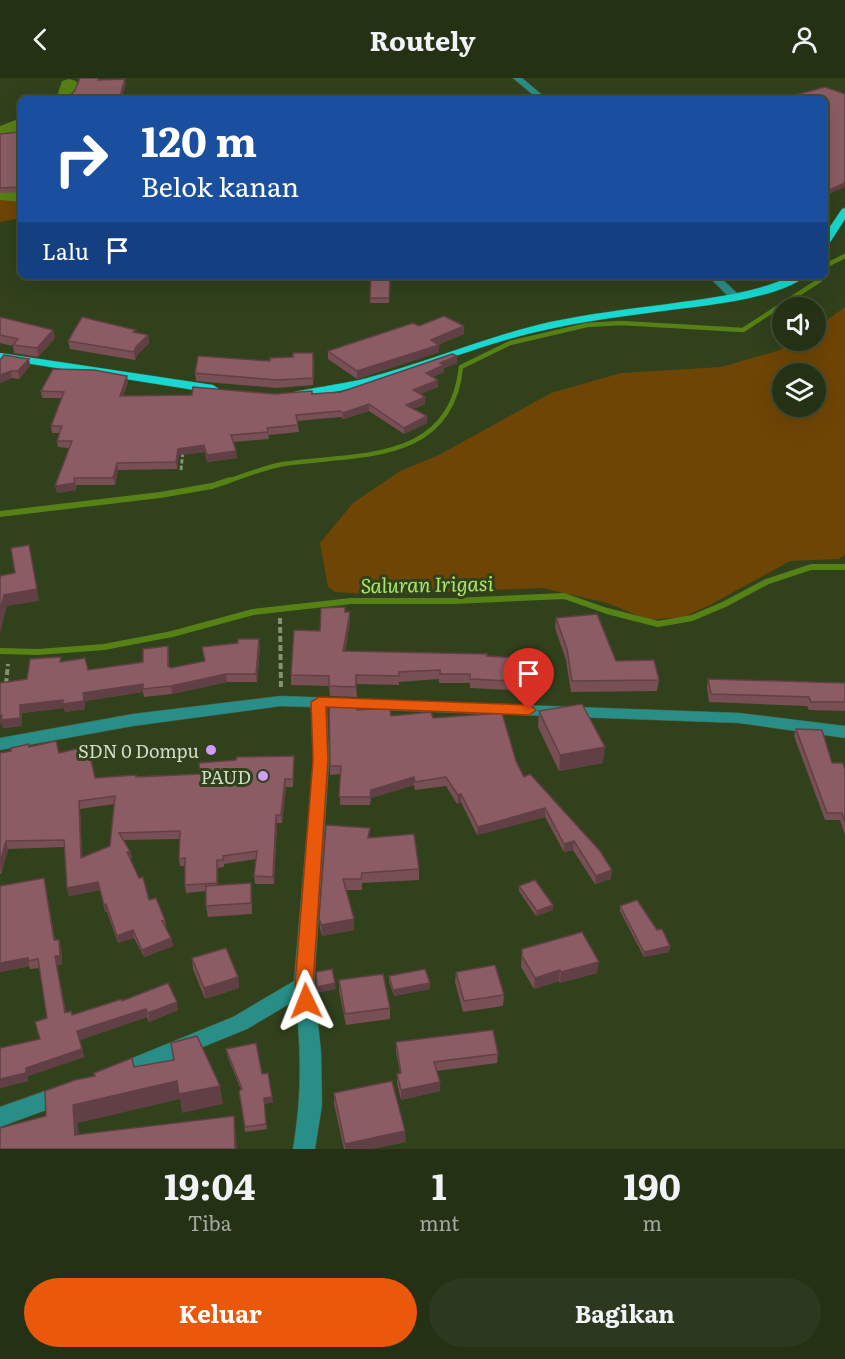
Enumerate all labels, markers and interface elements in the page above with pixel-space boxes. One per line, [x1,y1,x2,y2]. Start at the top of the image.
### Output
text: Routely [370,19,475,59]
icon: back [24,23,57,56]
icon: person [788,23,821,56]
text: 120 m [141,108,257,170]
icon: right [42,120,120,198]
text: Belok kanan [141,165,299,205]
text: Lalu [42,234,89,267]
icon: arrive [101,234,134,267]
map controls [772,297,826,417]
button: sound [772,297,826,351]
button: layers [772,363,826,417]
water label: Saluran Irigasi [360,567,494,599]
pin [503,648,554,710]
icon: arrive [512,657,545,690]
place label: SDN 0 Dompu [78,737,199,764]
marker: SDN 0 Dompu [204,743,218,757]
place label: PAUD [201,763,251,790]
marker: PAUD [256,769,270,783]
position arrow [274,969,338,1033]
text: 19:04 [164,1158,255,1211]
text: 1 [432,1158,447,1211]
text: 190 [623,1158,681,1211]
text: Tiba [188,1207,232,1237]
text: mnt [419,1207,459,1237]
text: m [642,1207,662,1237]
button: Keluar [24,1278,417,1347]
button: Bagikan [429,1278,821,1347]

